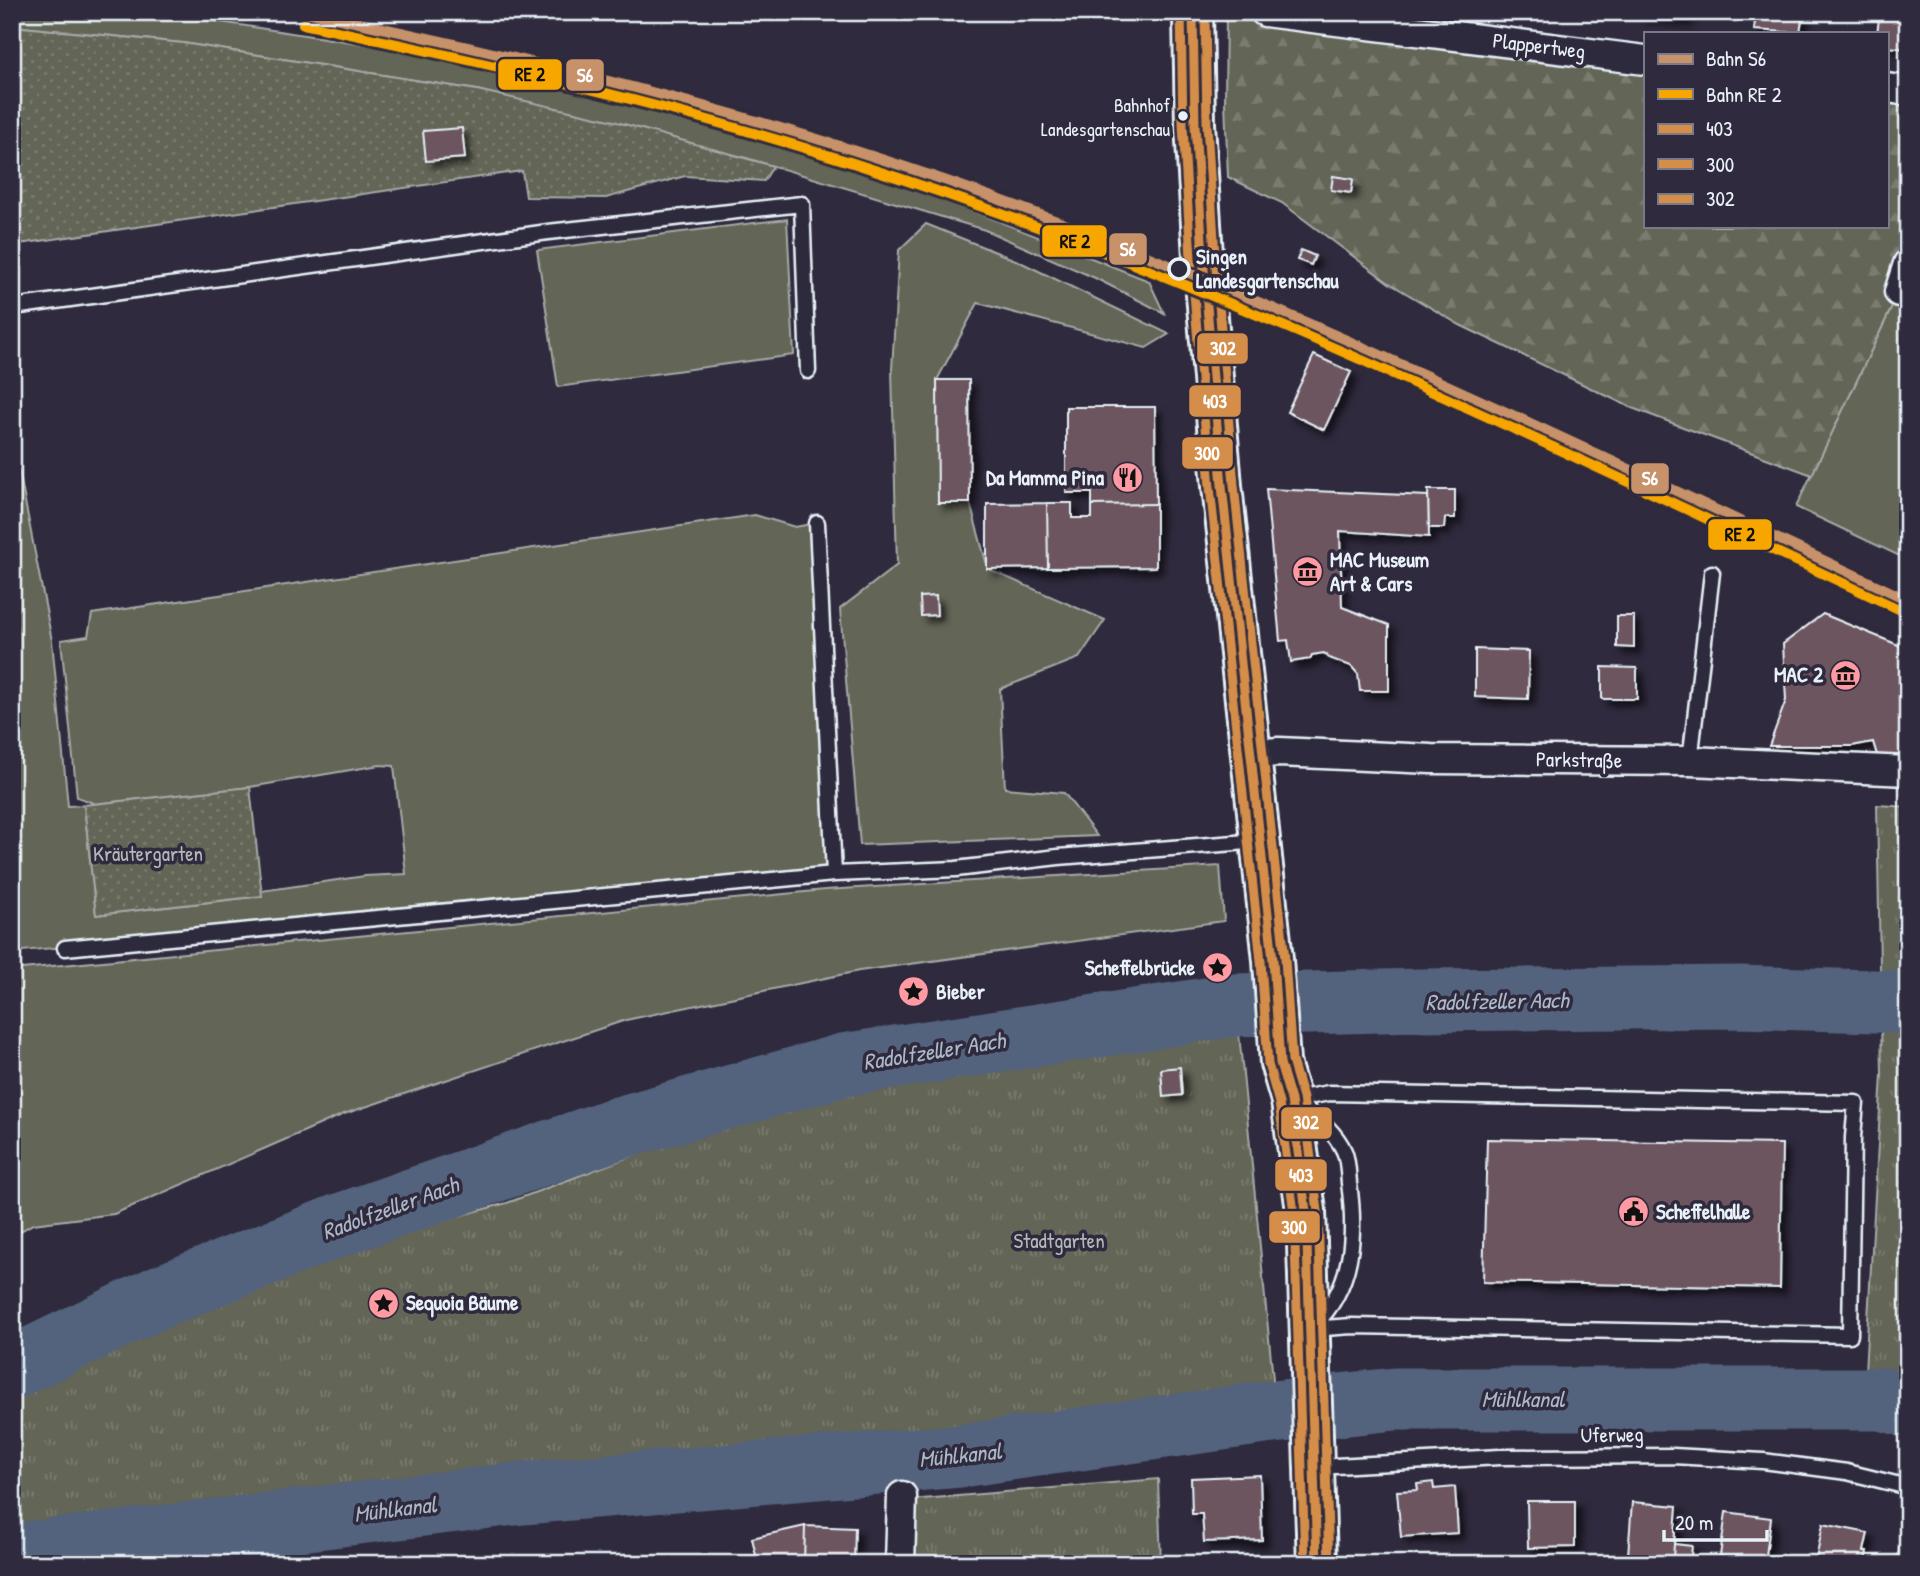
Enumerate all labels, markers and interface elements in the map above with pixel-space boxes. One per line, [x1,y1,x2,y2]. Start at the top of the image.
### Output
street label: Plappertweg [1491,25,1587,66]
legend [1644,32,1888,228]
text: Bahn S6 [1706,44,1766,73]
line badge: RE 2 [497,58,563,91]
line badge: S6 [565,58,605,92]
text: RE 2 [515,61,545,87]
text: S6 [577,62,594,88]
text: Bahn RE 2 [1706,80,1782,109]
place label: Bahnhof Landesgartenschau [1041,92,1170,142]
marker: Bahnhof Landesgartenschau [1176,109,1190,123]
text: 403 [1706,114,1733,143]
text: 300 [1706,150,1734,179]
text: 302 [1706,184,1735,213]
line badge: RE 2 [1041,224,1108,258]
text: RE 2 [1060,228,1090,254]
line badge: S6 [1108,232,1148,266]
text: S6 [1120,236,1137,262]
place label: Singen Landesgartenschau [1196,242,1339,296]
marker: Singen Landesgartenschau [1168,258,1190,280]
line badge: 302 [1196,332,1249,365]
text: 302 [1210,335,1236,361]
line badge: 403 [1188,384,1242,418]
text: 403 [1203,388,1228,414]
line badge: 300 [1181,436,1234,470]
text: 300 [1194,440,1220,466]
restaurant icon: Da Mamma Pina [1110,461,1144,495]
line badge: S6 [1630,462,1670,495]
place label: Da Mamma Pina [986,463,1105,492]
text: S6 [1642,465,1659,491]
line badge: RE 2 [1707,518,1773,551]
text: RE 2 [1725,521,1755,547]
place label: MAC Museum Art & Cars [1330,545,1429,598]
museum icon: MAC Museum Art & Cars [1290,555,1324,589]
museum icon: MAC 2 [1829,658,1863,692]
place label: MAC 2 [1774,660,1823,689]
street label: Parkstraße [1536,744,1622,775]
park label: Kräutergarten [93,839,203,868]
place icon: Scheffelbrücke [1201,951,1235,985]
place label: Scheffelbrücke [1085,953,1196,982]
place icon: Bieber [896,975,930,1009]
place label: Bieber [936,977,986,1006]
water label: Radolfzeller Aach [1425,984,1570,1017]
water label: Radolfzeller Aach [861,1024,1008,1077]
line badge: 302 [1280,1106,1333,1140]
text: 302 [1293,1109,1319,1135]
line badge: 403 [1274,1158,1328,1192]
text: 403 [1289,1162,1314,1188]
water label: Radolfzeller Aach [317,1168,464,1247]
public building icon: Scheffelhalle [1616,1195,1650,1229]
place label: Scheffelhalle [1656,1197,1751,1226]
line badge: 300 [1268,1210,1321,1244]
text: 300 [1281,1214,1307,1240]
park label: Stadtgarten [1013,1226,1105,1255]
place icon: Sequoia Bäume [366,1286,400,1320]
place label: Sequoia Bäume [406,1288,519,1318]
water label: Mühlkanal [1482,1383,1565,1414]
street label: Uferweg [1580,1419,1644,1450]
water label: Mühlkanal [917,1435,1004,1474]
water label: Mühlkanal [352,1488,439,1529]
scale bar [1664,1499,1768,1543]
text: 20 m [1675,1508,1713,1537]

